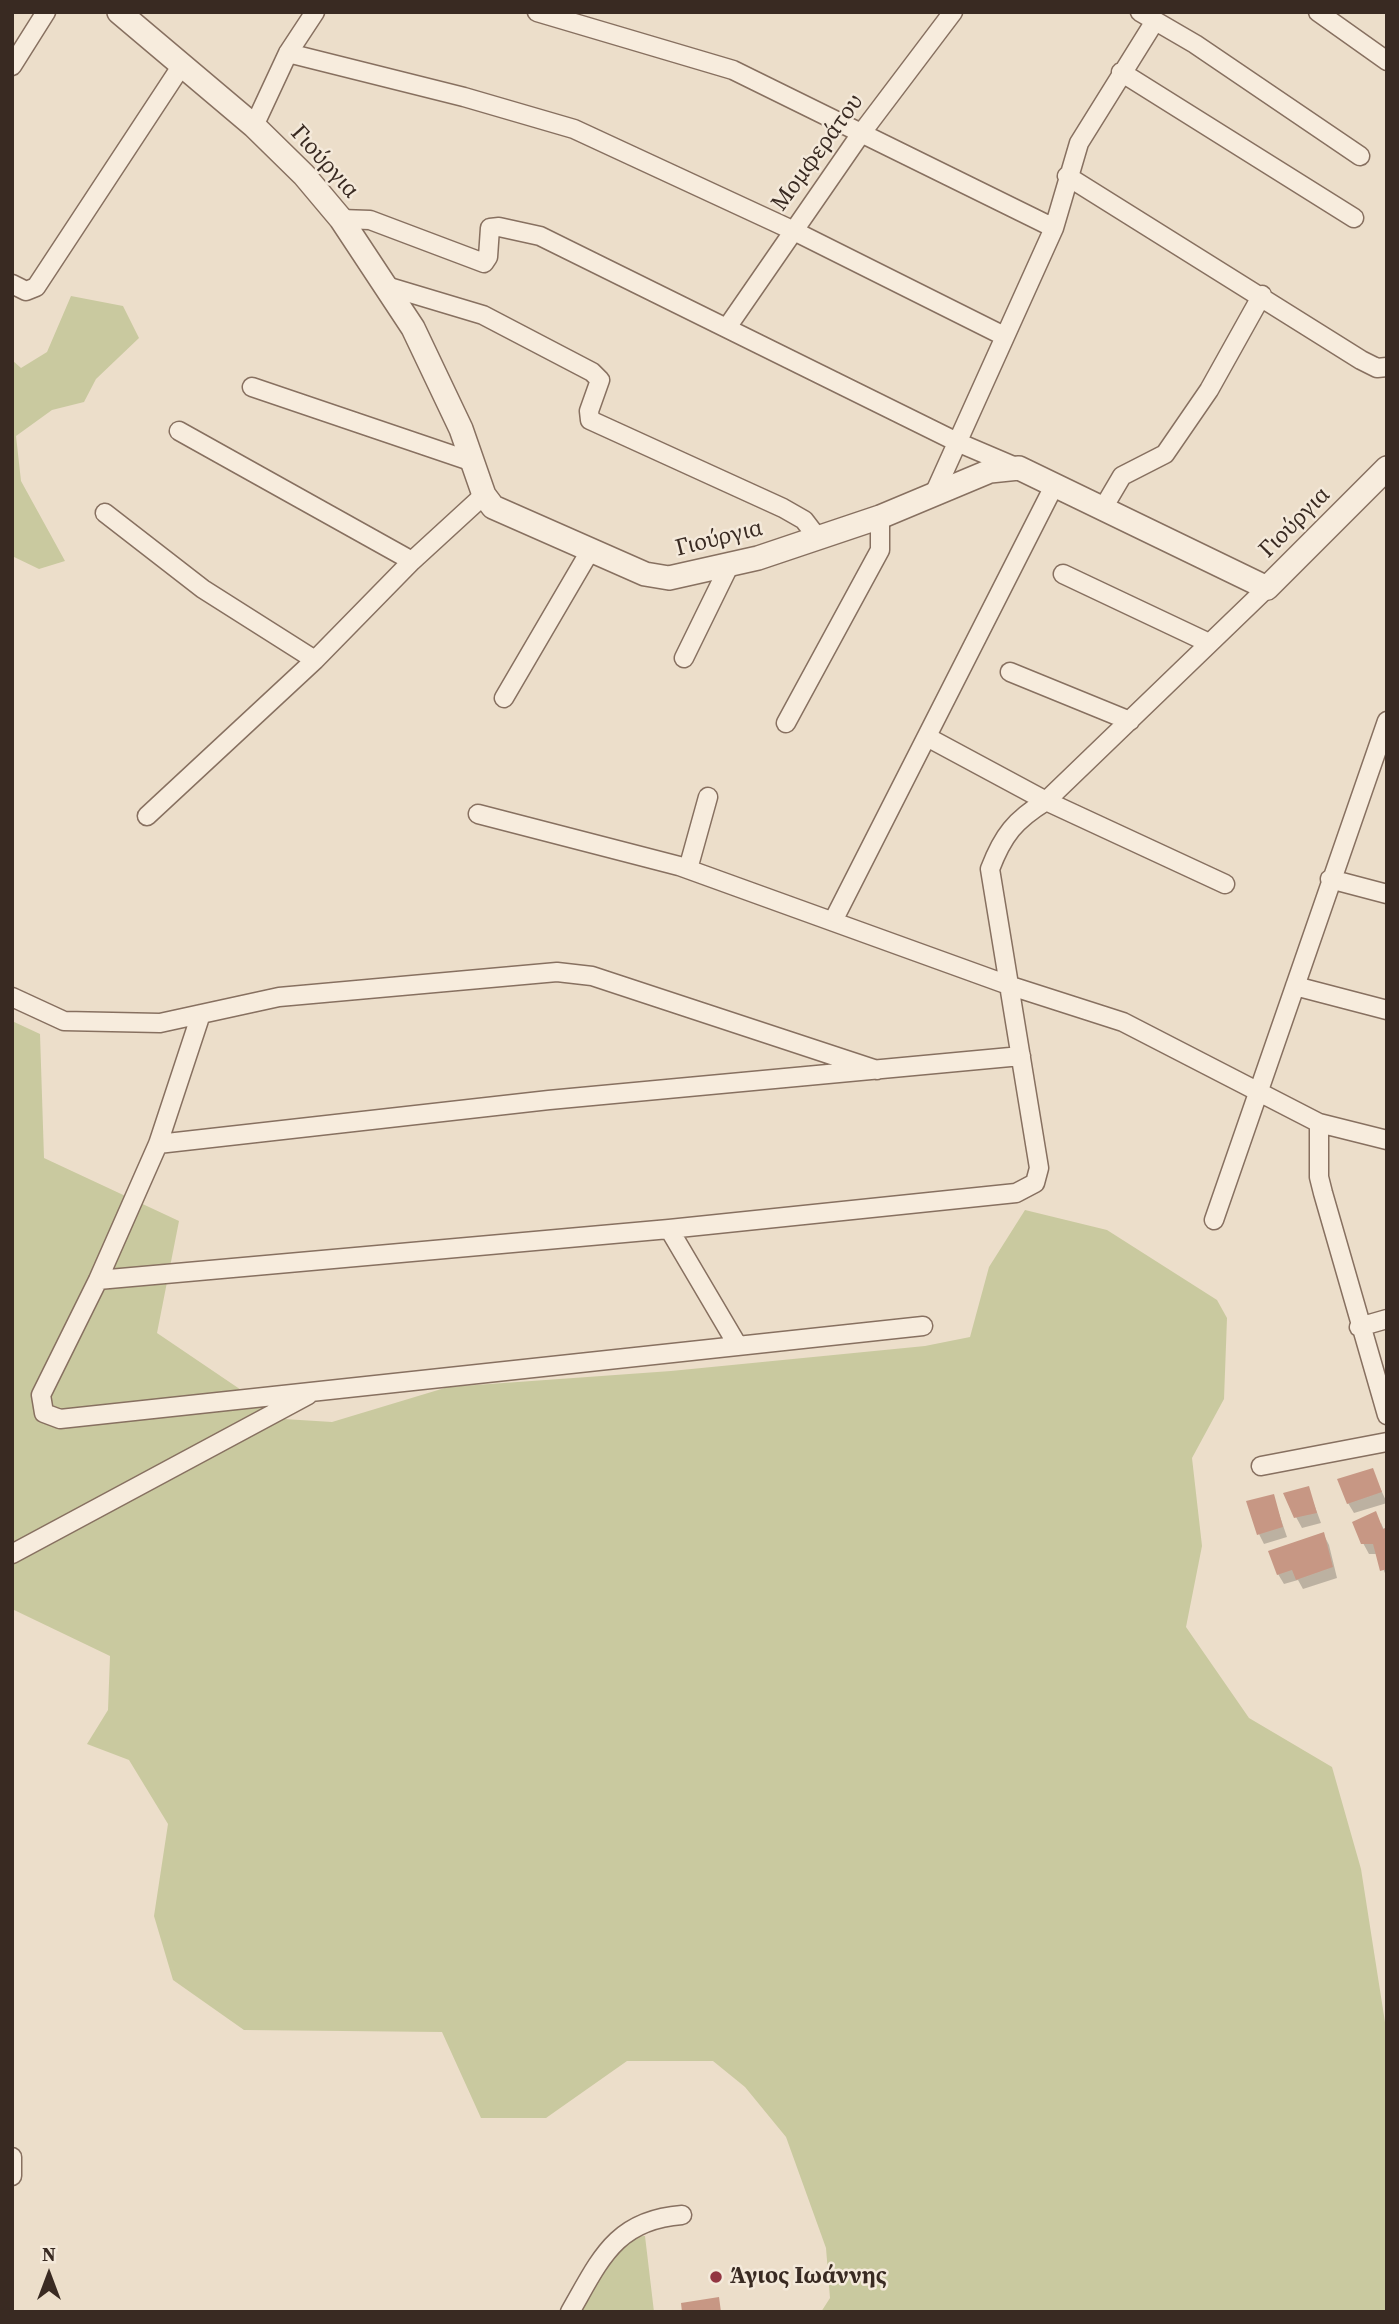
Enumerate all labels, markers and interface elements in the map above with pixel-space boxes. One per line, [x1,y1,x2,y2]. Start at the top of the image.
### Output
street label: Μομφεράτου [766,89,870,217]
street label: Γιούργια [284,119,364,205]
street label: Γιούργια [1253,481,1337,565]
street label: Γιούργια [672,514,766,564]
north arrow [14,2240,84,2310]
text: N [42,2241,56,2267]
place label: Άγιος Ιωάννης [730,2263,887,2291]
marker: Άγιος Ιωάννης [708,2269,724,2285]

